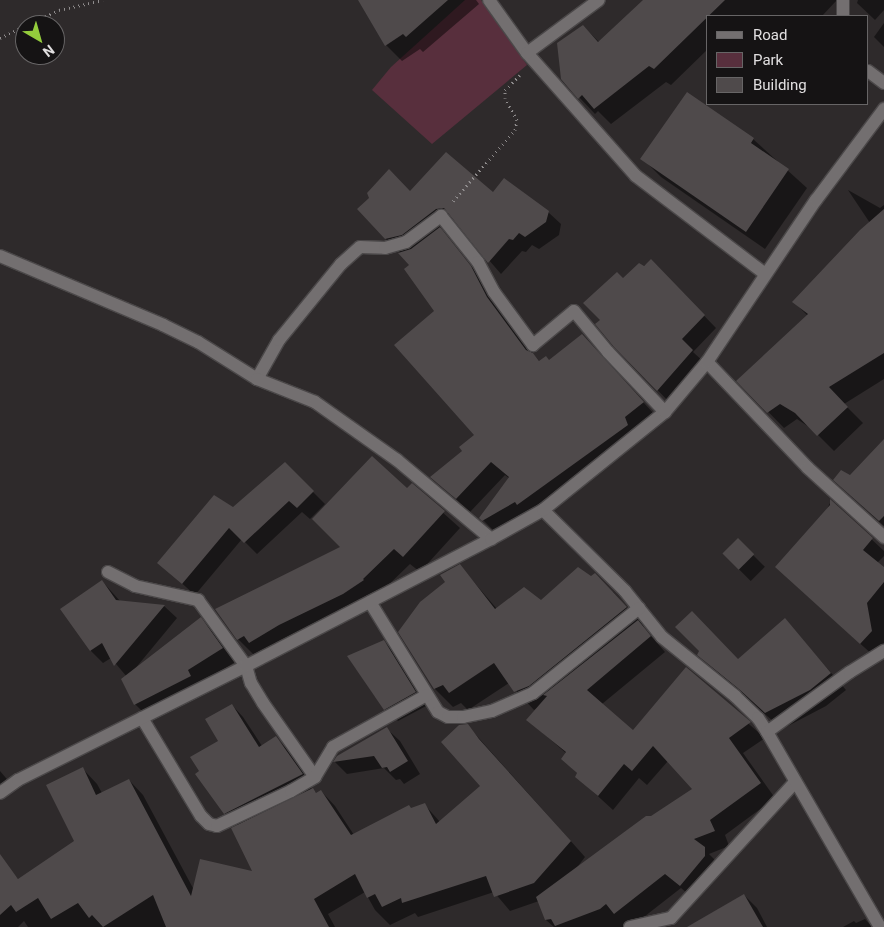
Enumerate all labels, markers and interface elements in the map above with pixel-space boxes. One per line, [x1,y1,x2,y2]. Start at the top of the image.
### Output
north arrow [15,15,65,65]
legend [706,15,869,105]
text: Road [753,26,787,44]
text: N [40,42,57,60]
text: Park [753,51,783,69]
text: Building [753,76,807,94]

